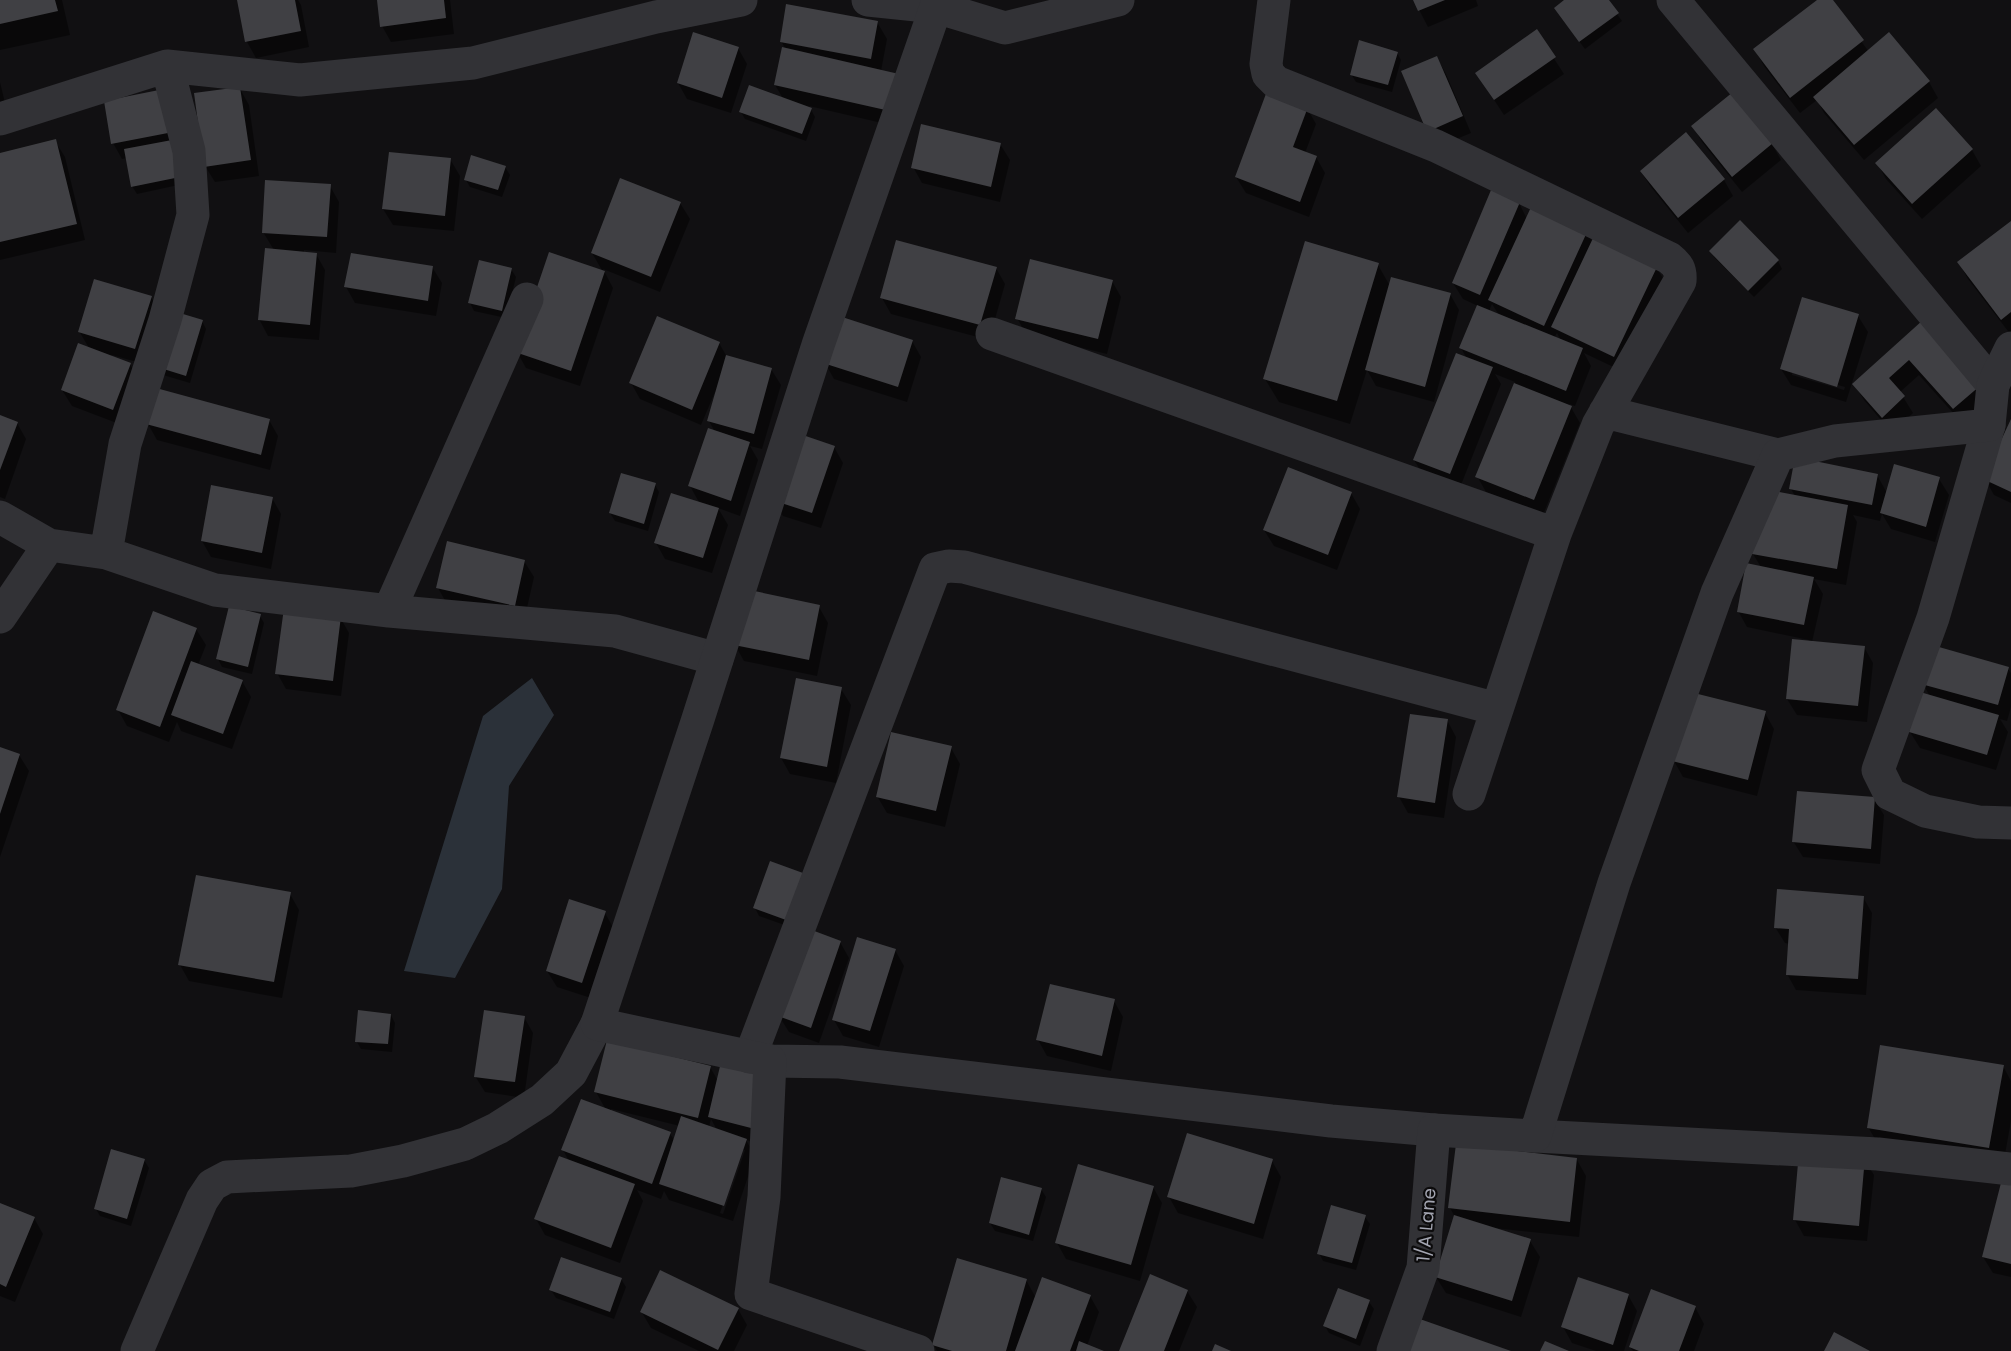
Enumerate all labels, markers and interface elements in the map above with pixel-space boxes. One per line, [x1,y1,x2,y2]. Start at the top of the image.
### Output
street label: 1/A Lane [1410,1187,1442,1263]

